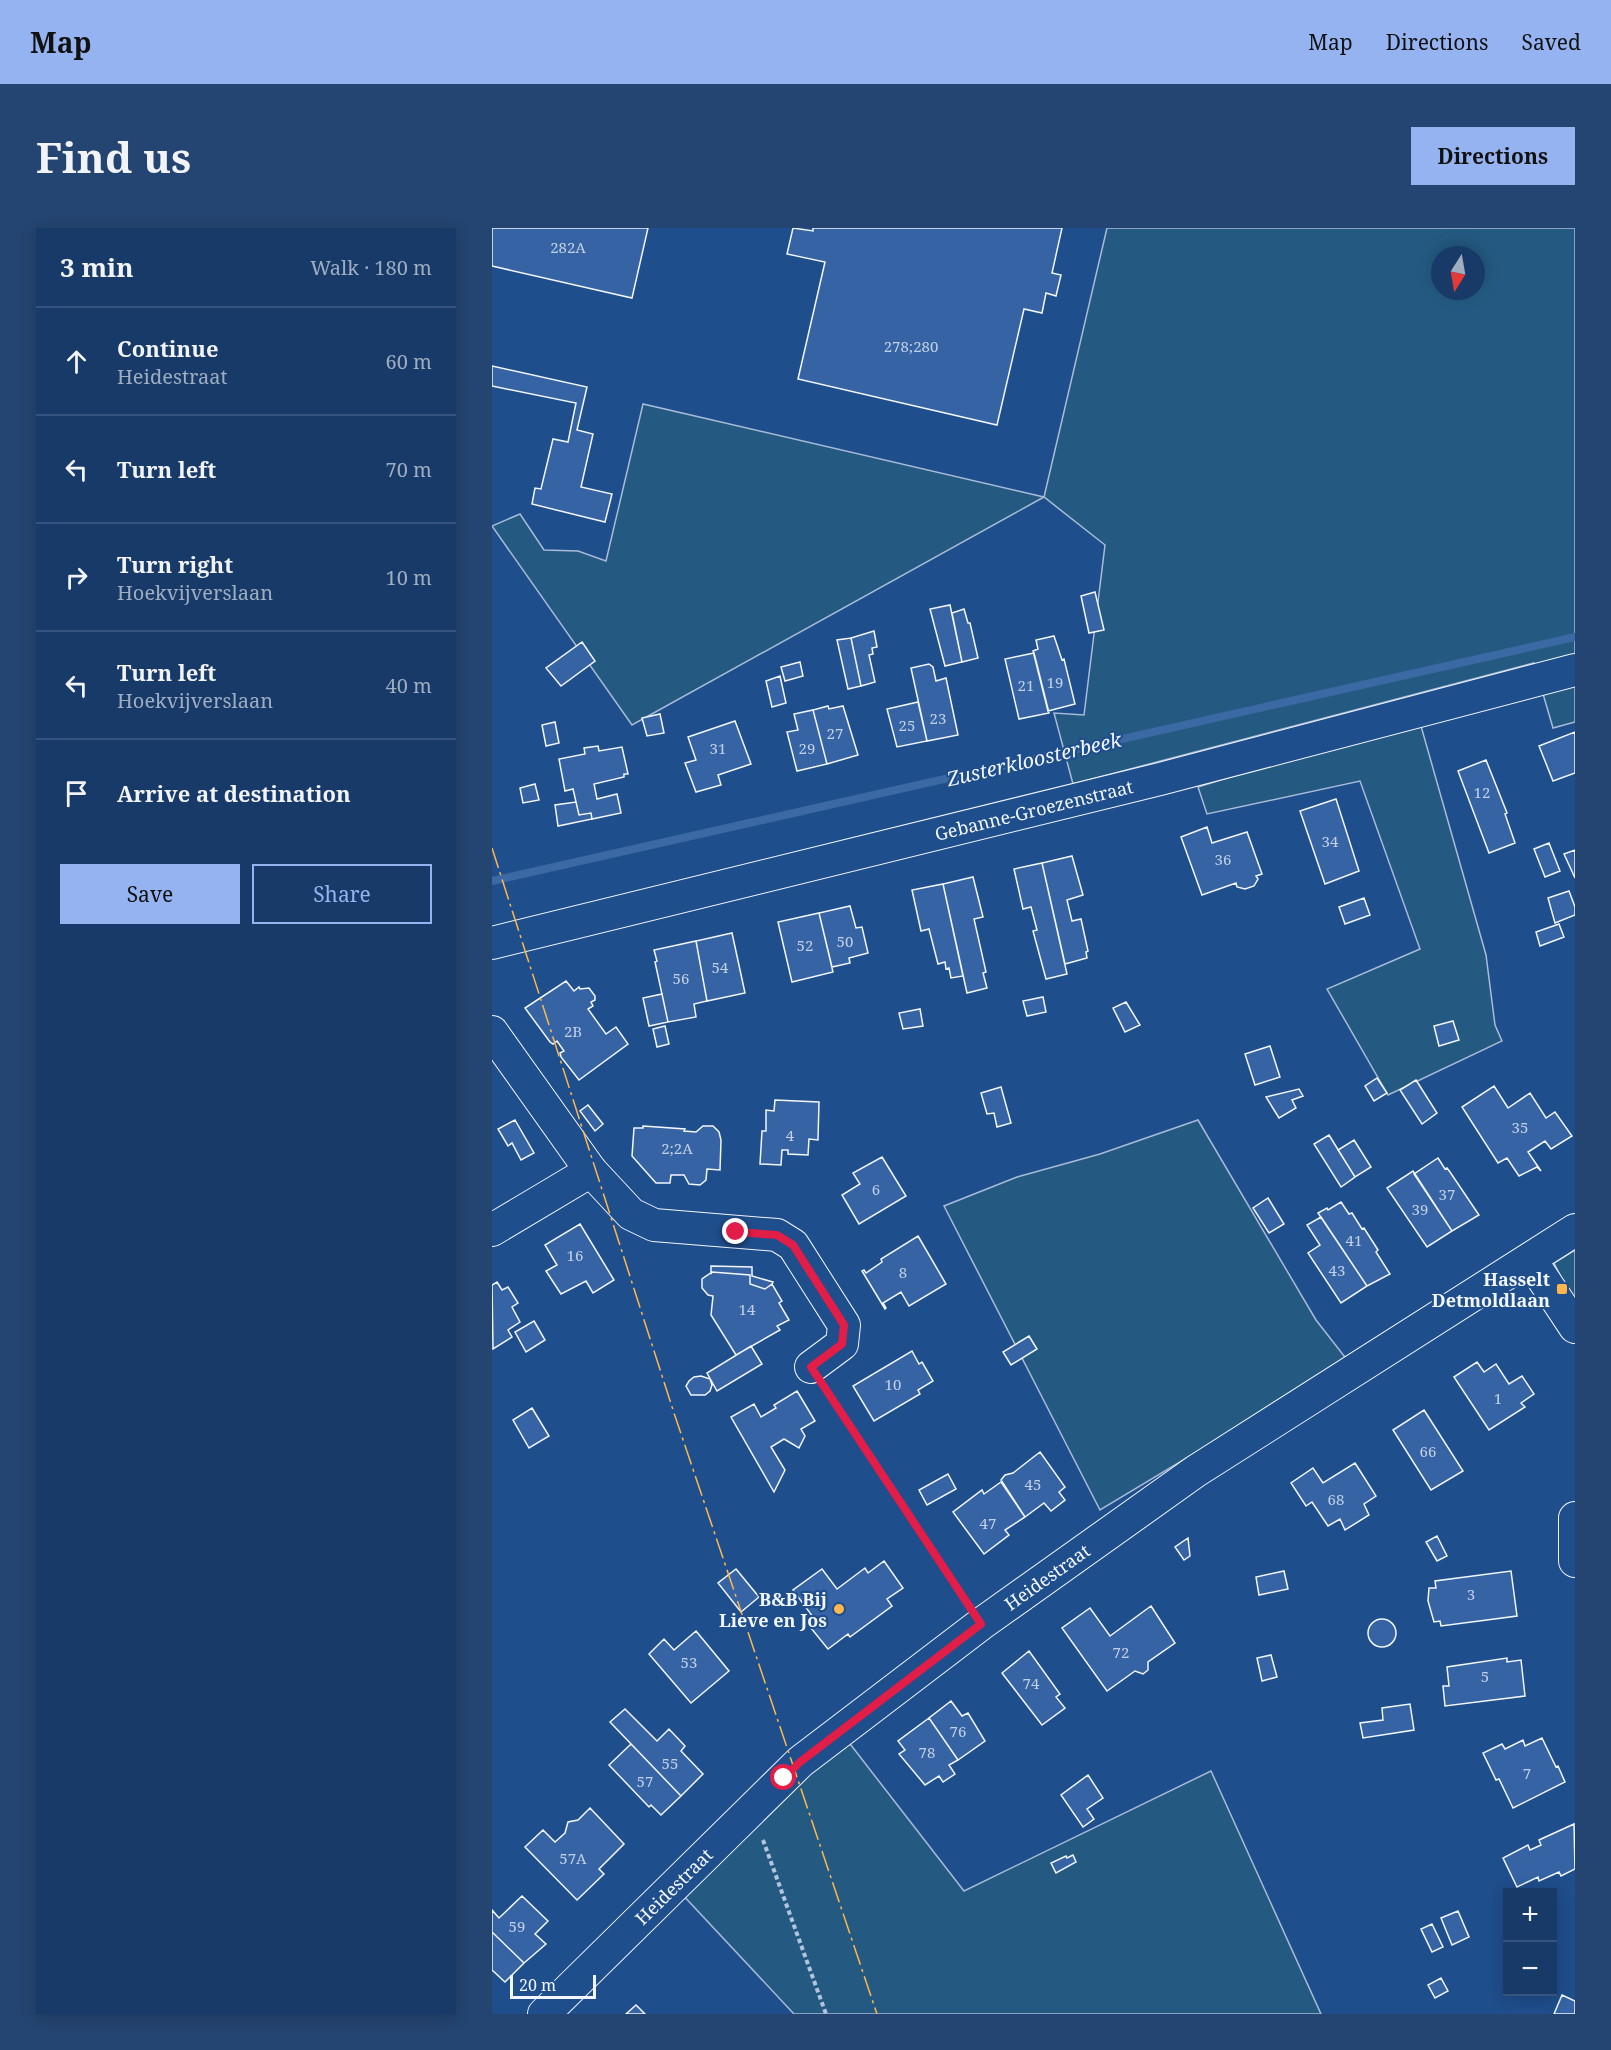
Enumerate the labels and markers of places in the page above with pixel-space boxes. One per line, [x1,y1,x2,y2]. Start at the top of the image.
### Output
place label: Hasselt Detmoldlaan [1432,1267,1550,1312]
marker: Hasselt Detmoldlaan [1555,1282,1569,1296]
place label: B&B Bij Lieve en Jos [719,1587,827,1632]
marker: B&B Bij Lieve en Jos [832,1602,846,1616]

